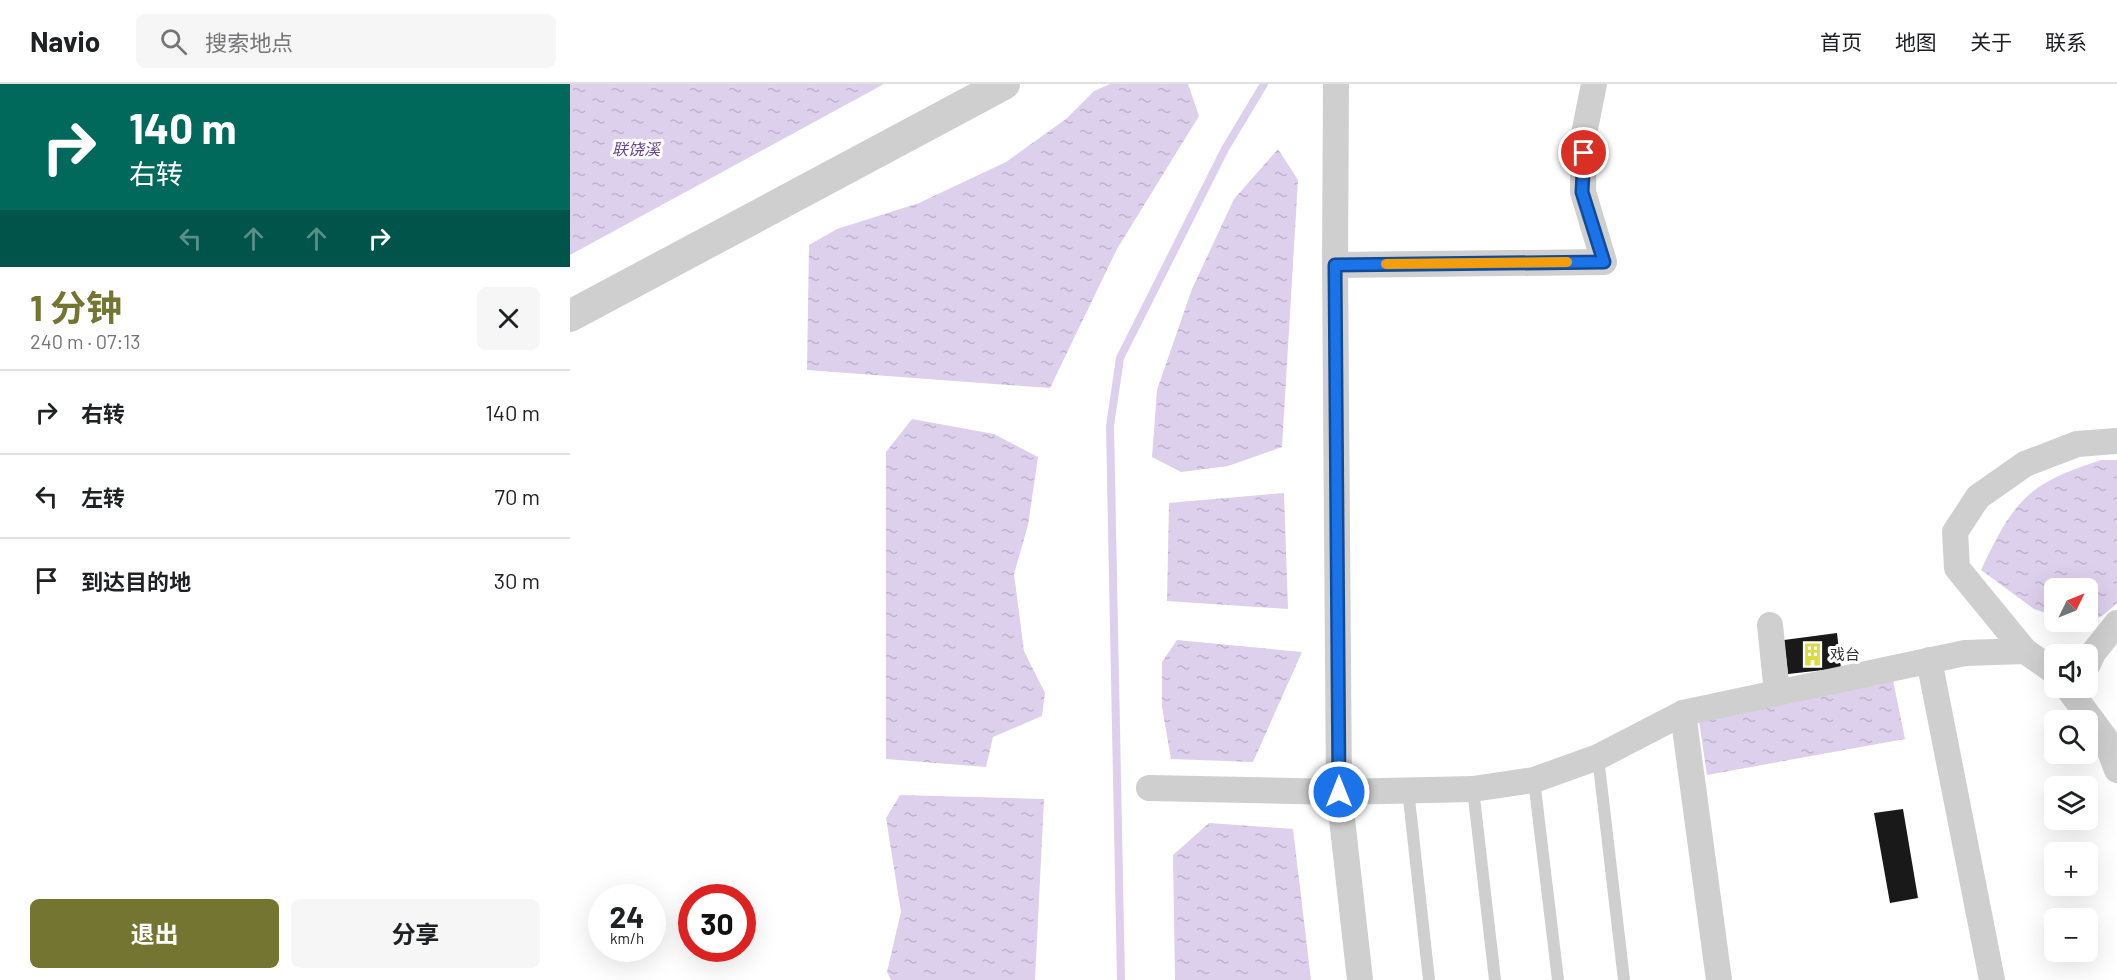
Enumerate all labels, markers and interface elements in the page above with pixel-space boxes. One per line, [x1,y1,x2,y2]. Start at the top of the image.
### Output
search box [136,14,556,68]
text: Navio [30,24,100,58]
icon: search [157,25,190,58]
text: 搜索地点 [205,29,293,55]
text: 首页 [1820,29,1862,54]
text: 地图 [1895,29,1937,54]
text: 关于 [1970,29,2012,54]
text: 联系 [2045,29,2087,54]
text: 140 m [129,102,237,152]
icon: right [30,108,108,186]
pin [1558,127,1609,178]
icon: arrive [1567,136,1600,169]
water label: 联饶溪 [612,139,662,158]
text: 右转 [129,157,183,189]
icon: left [174,222,207,255]
icon: ahead [237,222,270,255]
icon: ahead [300,222,333,255]
icon: right [363,222,396,255]
text: 1 分钟 [30,285,122,328]
button: close [477,287,540,350]
text: 240 m · 07:13 [30,329,141,353]
icon: right [30,396,63,429]
text: 140 m [485,399,540,425]
text: 右转 [81,400,125,426]
icon: left [30,480,63,513]
text: 70 m [495,483,540,509]
text: 左转 [81,484,125,510]
icon: arrive [30,564,63,597]
text: 30 m [494,567,540,593]
text: 到达目的地 [81,568,191,594]
north arrow [2044,578,2098,632]
map controls [2044,578,2098,962]
building icon: 戏台 [1799,641,1825,667]
button: sound [2044,644,2098,698]
place label: 戏台 [1830,645,1860,663]
button: search [2044,710,2098,764]
position arrow [1307,760,1371,824]
button: layers [2044,776,2098,830]
button: + [2044,842,2098,896]
speed limit sign: 30 [678,884,756,962]
text: 24 [610,898,644,934]
button: 退出 [30,899,279,968]
button: 分享 [291,899,540,968]
button: − [2044,908,2098,962]
text: km/h [610,929,644,947]

